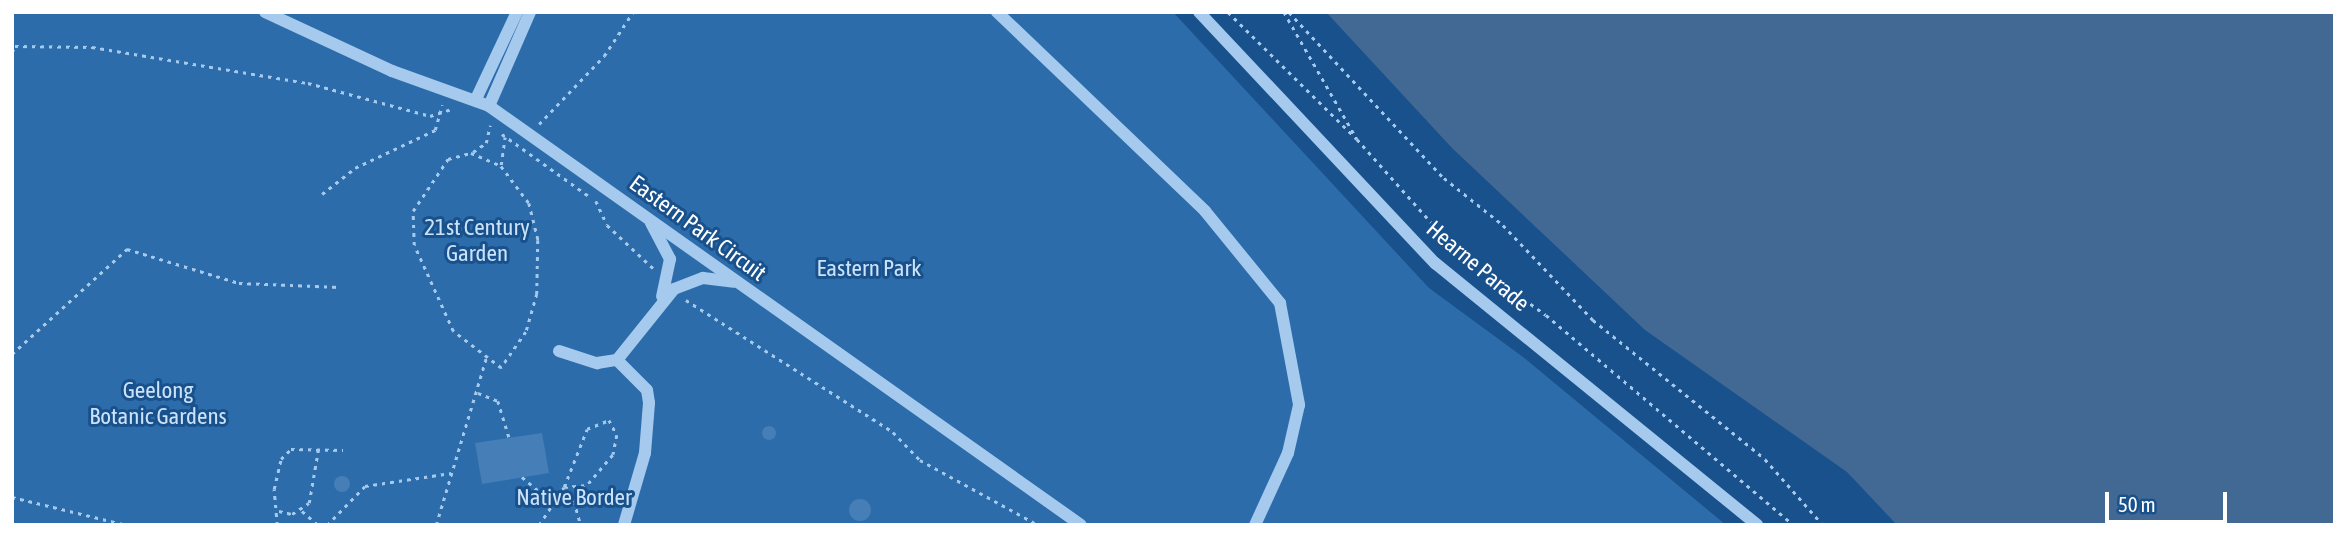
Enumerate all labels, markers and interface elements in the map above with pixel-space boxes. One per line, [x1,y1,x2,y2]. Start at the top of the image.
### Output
street label: Eastern Park Circuit [624,169,772,287]
park label: 21st Century Garden [424,213,530,267]
street label: Hearne Parade [1421,215,1535,317]
park label: Eastern Park [817,254,921,282]
park label: Geelong Botanic Gardens [89,376,227,430]
scale bar [2109,477,2232,522]
park label: Native Border [516,483,632,511]
text: 50 m [2118,492,2156,516]

